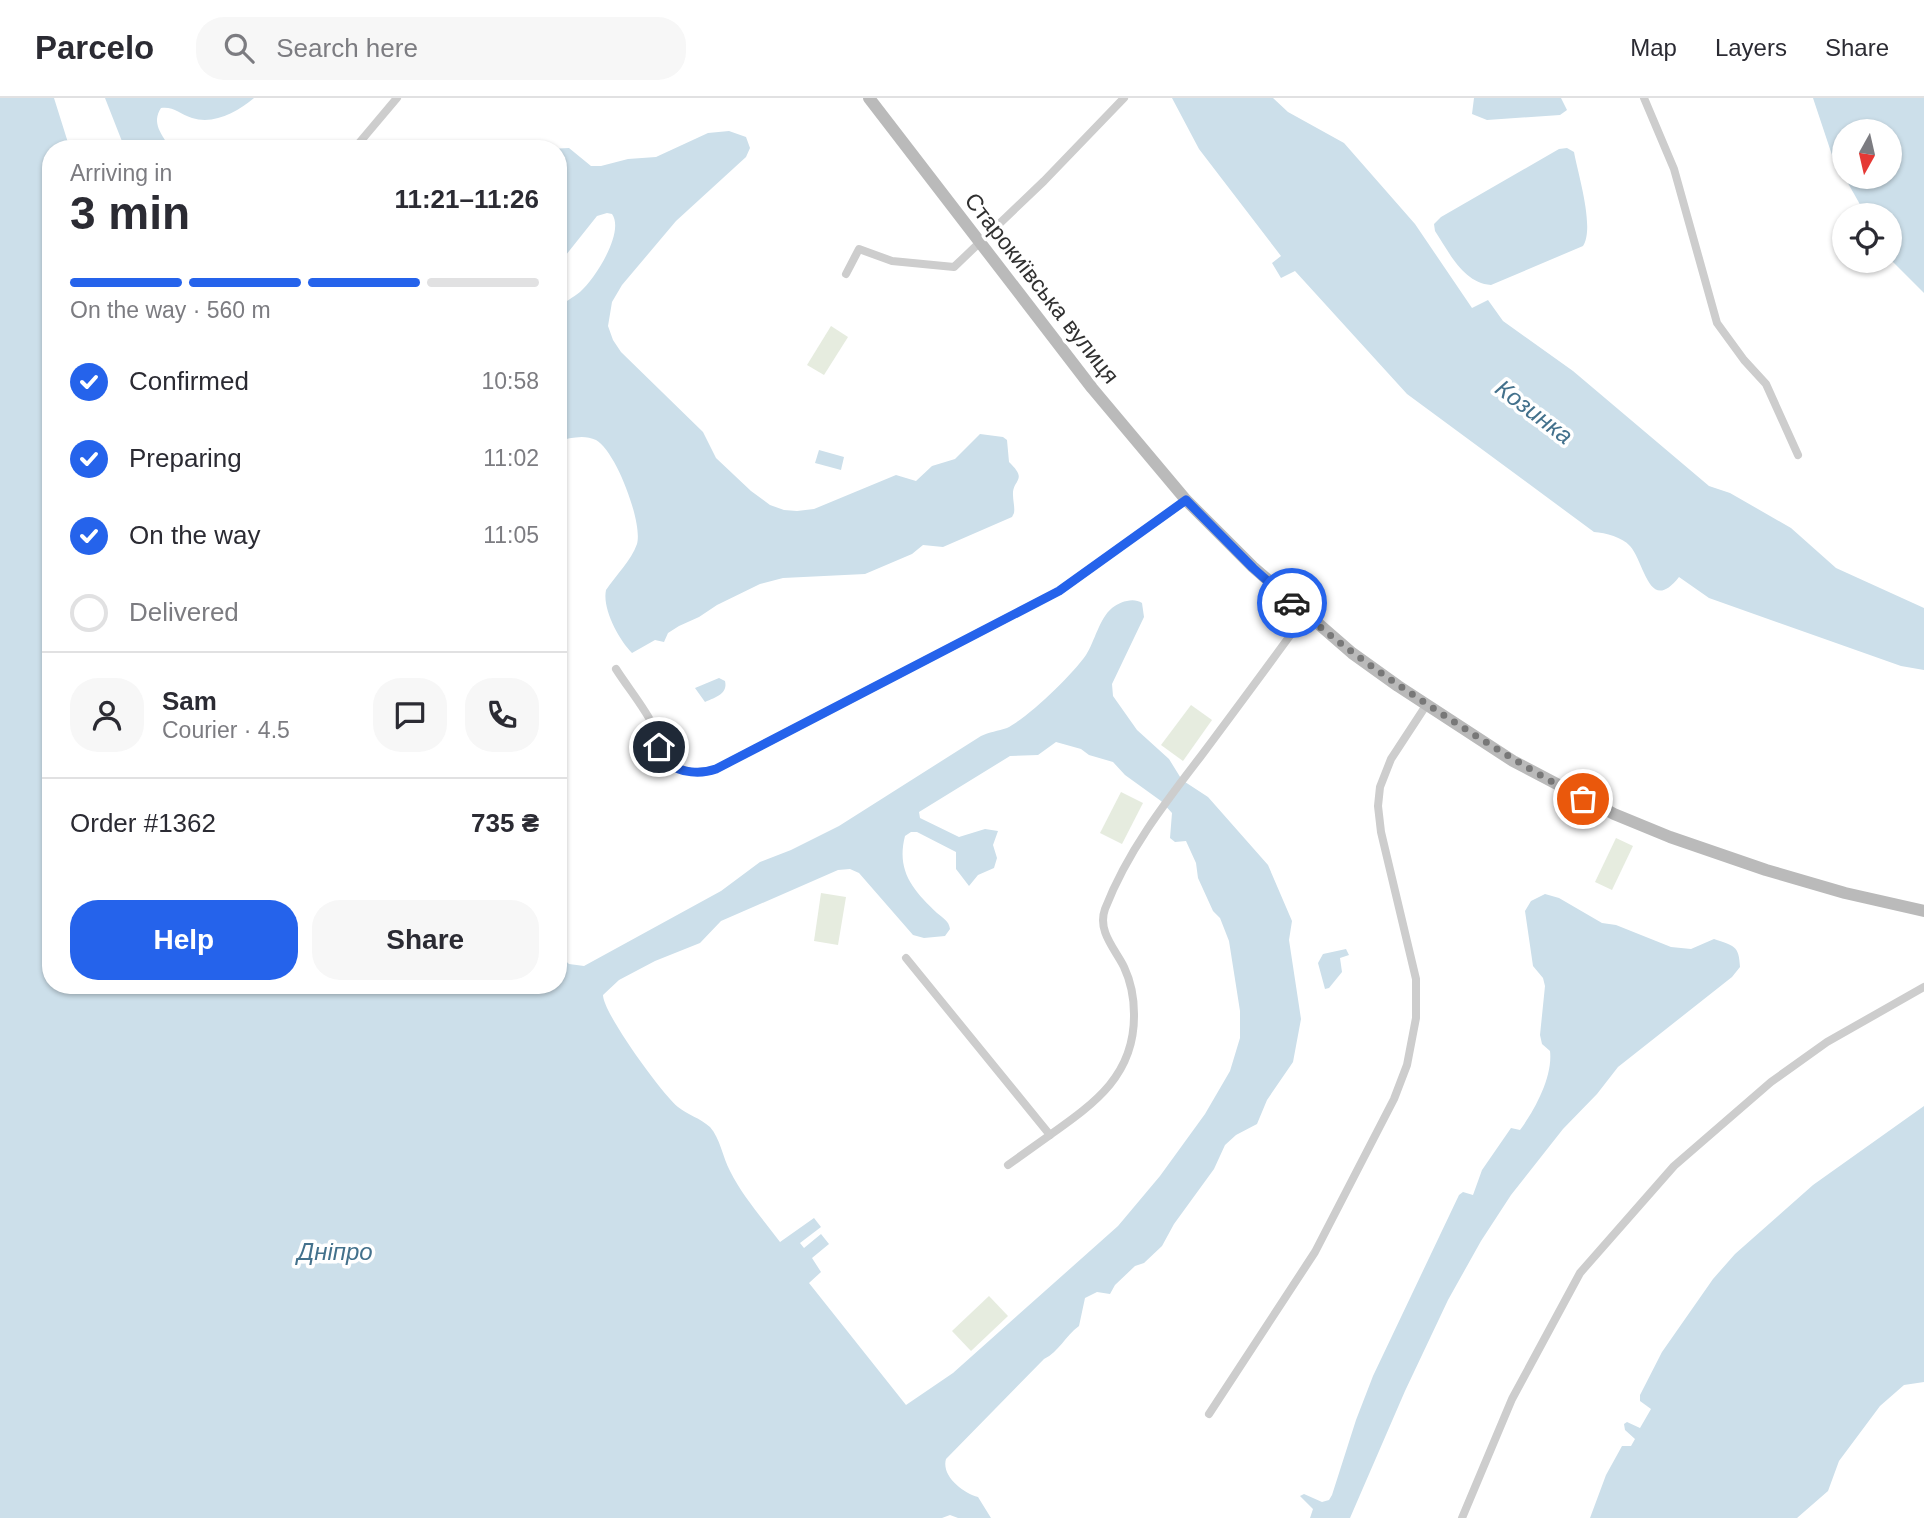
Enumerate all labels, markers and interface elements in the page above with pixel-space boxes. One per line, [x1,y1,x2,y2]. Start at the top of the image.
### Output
search box [196,17,686,80]
text: Parcelo [35,29,154,66]
icon: search [220,29,258,67]
text: Search here [276,33,418,63]
text: Map [1630,34,1677,61]
text: Layers [1715,34,1787,61]
text: Share [1825,34,1889,61]
north arrow [1832,119,1902,189]
map controls [1832,119,1902,273]
text: Arriving in [70,160,172,186]
text: 11:21–11:26 [394,184,539,214]
text: 3 min [70,187,190,239]
street label: Старокиївська вулиця [960,188,1124,388]
button: locate [1832,203,1902,273]
text: On the way · 560 m [70,297,271,323]
icon: check [70,363,108,401]
text: Confirmed [129,366,249,396]
text: 10:58 [481,368,539,394]
water label: Козинка [1490,374,1578,449]
icon: check [70,440,108,478]
text: Preparing [129,443,242,473]
text: 11:02 [483,445,539,471]
icon: check [70,517,108,555]
text: On the way [129,520,261,550]
text: 11:05 [483,522,539,548]
courier [1257,568,1327,638]
icon: car [1273,584,1311,622]
text: Delivered [129,597,239,627]
button: person [70,678,144,752]
button: chat [373,678,447,752]
button: phone [465,678,539,752]
text: Sam [162,686,217,716]
text: Courier · 4.5 [162,717,290,743]
pin [629,717,689,777]
icon: home [640,728,678,766]
pin [1553,769,1613,829]
icon: bag [1564,780,1602,818]
text: Order #1362 [70,808,216,838]
text: 735 ₴ [471,808,539,838]
button: Help [70,900,298,980]
button: Share [312,900,539,980]
water label: Дніпро [294,1238,373,1265]

